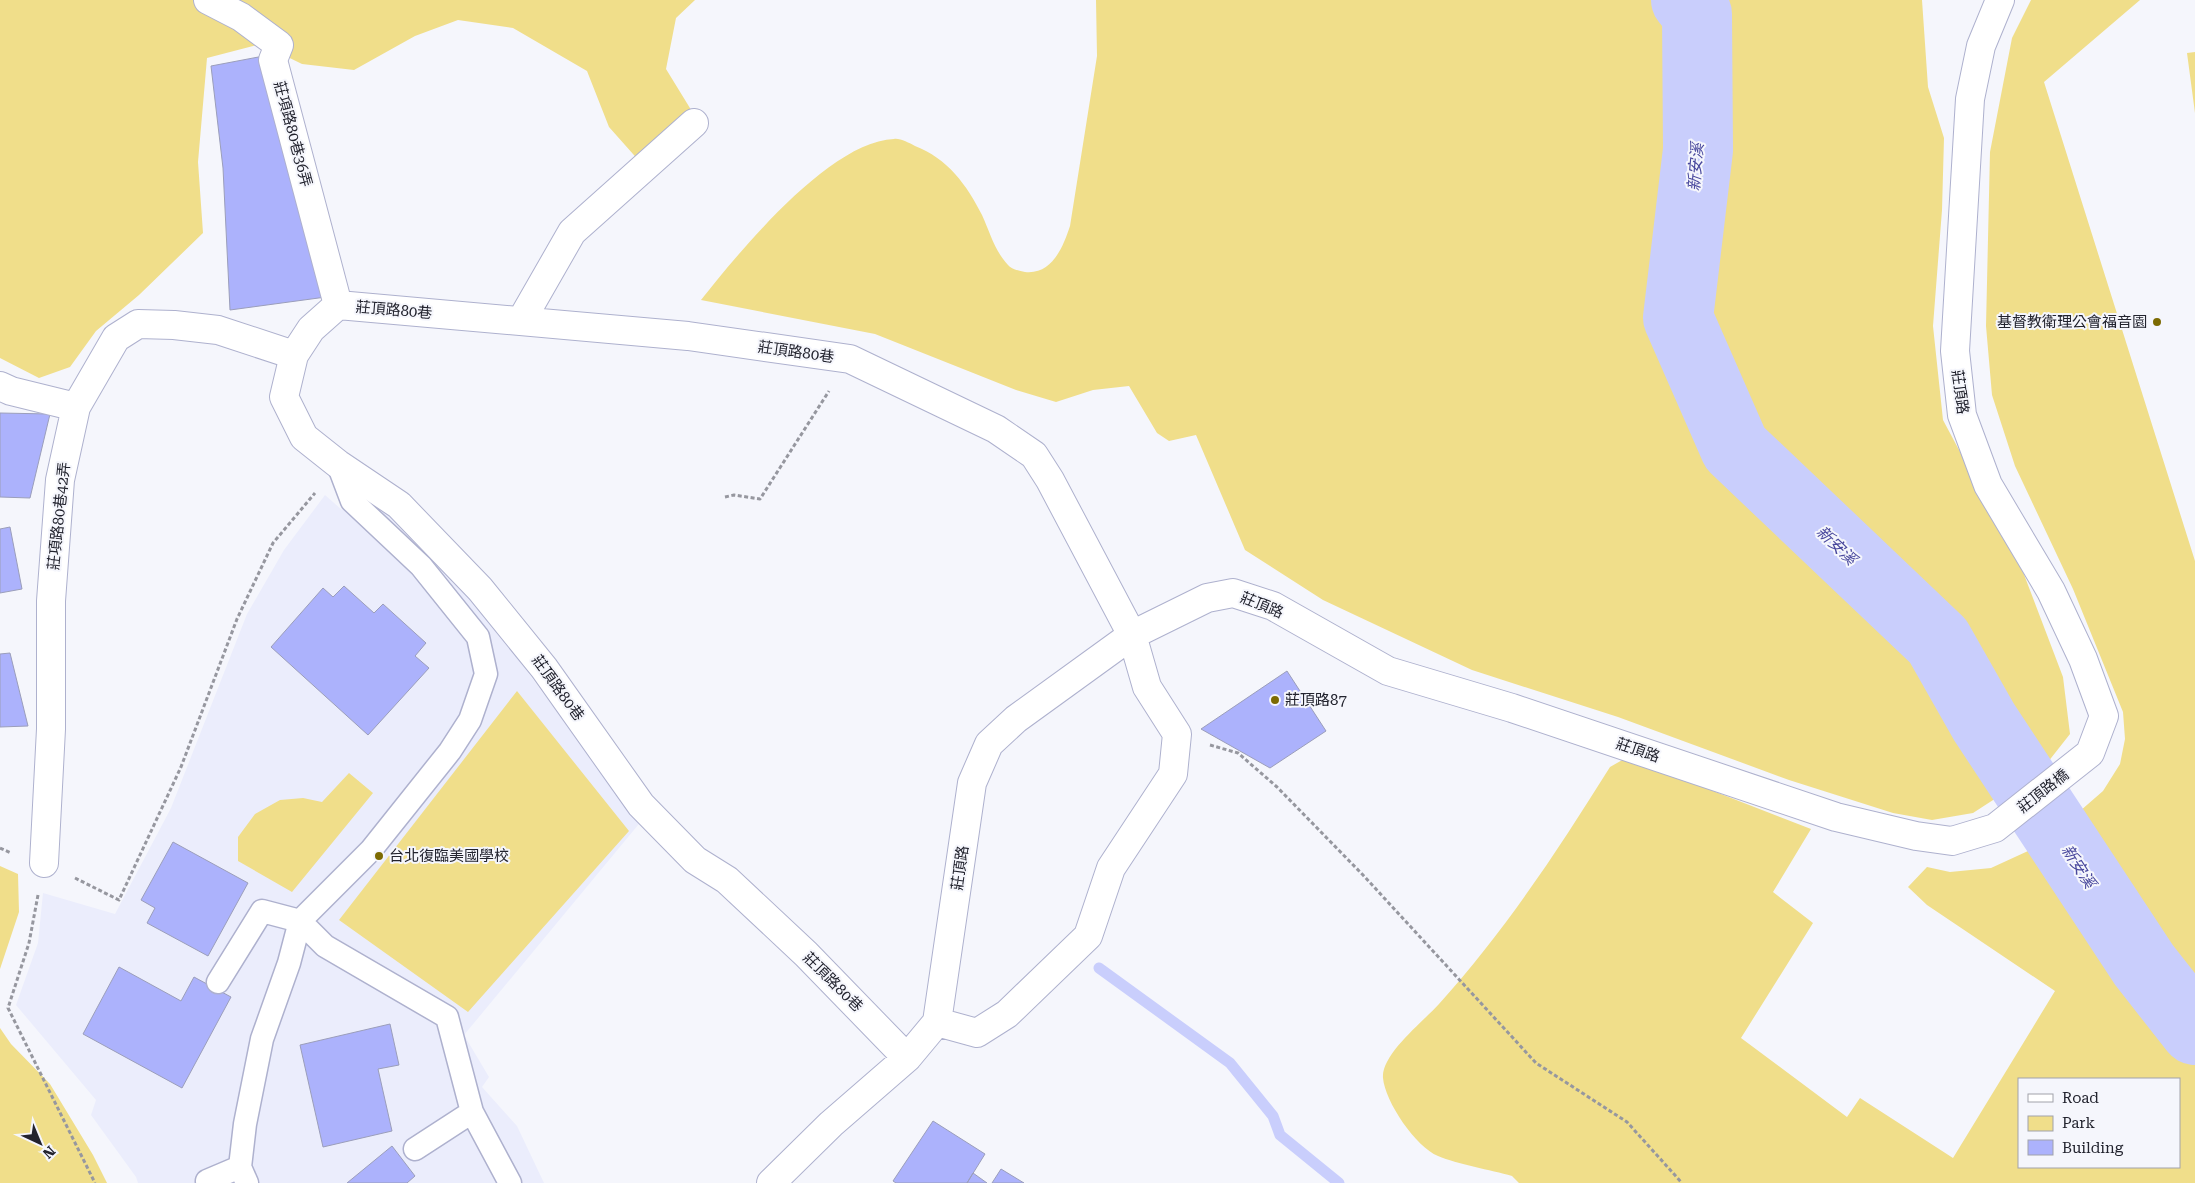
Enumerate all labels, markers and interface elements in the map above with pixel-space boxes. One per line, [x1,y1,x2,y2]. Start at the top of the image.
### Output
street label: 莊項路80巷36弄 [270,79,316,189]
water label: 新安溪 [1684,140,1707,192]
street label: 莊頂路80巷 [355,298,433,322]
place label: 基督教衛理公會福音園 [1997,313,2147,331]
marker: 基督教衛理公會福音園 [2151,316,2163,328]
street label: 莊頂路80巷 [757,338,835,366]
street label: 莊頂路 [1948,368,1972,416]
street label: 莊項路80巷42弄 [44,461,74,571]
water label: 新安溪 [1813,522,1862,570]
street label: 莊頂路 [1238,588,1286,622]
street label: 莊頂路80巷 [528,652,588,724]
place label: 莊頂路87 [1285,691,1347,709]
marker: 莊頂路87 [1269,694,1281,706]
street label: 莊頂路 [1614,734,1662,766]
street label: 莊頂路橋 [2014,765,2072,817]
water label: 新安溪 [2058,841,2101,893]
street label: 莊頂路 [948,844,972,892]
place label: 台北復臨美國學校 [389,847,509,865]
marker: 台北復臨美國學校 [373,850,385,862]
street label: 莊頂路80巷 [799,948,867,1016]
legend [2018,1078,2180,1168]
text: Road [2062,1089,2099,1107]
text: Park [2062,1114,2096,1132]
north arrow [15,1118,65,1168]
text: Building [2062,1139,2124,1157]
text: N [39,1143,58,1162]

